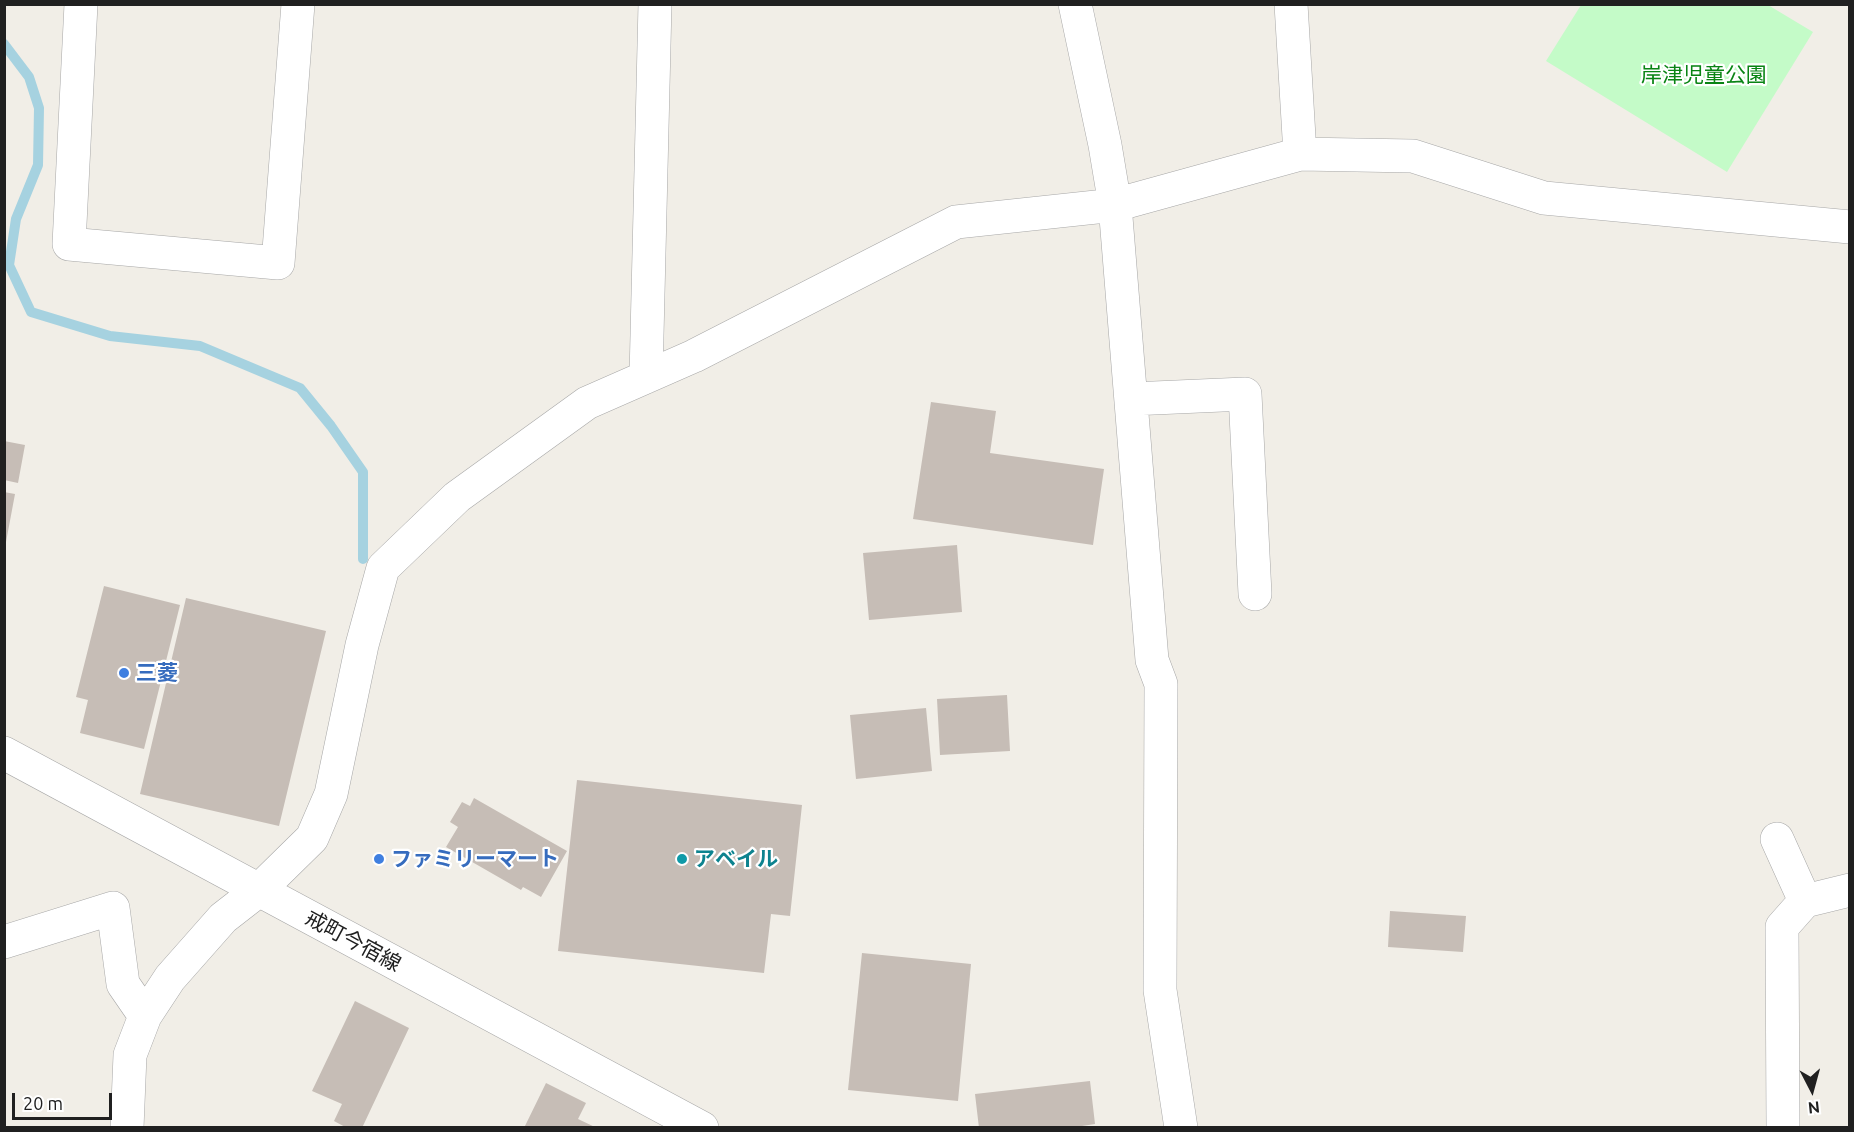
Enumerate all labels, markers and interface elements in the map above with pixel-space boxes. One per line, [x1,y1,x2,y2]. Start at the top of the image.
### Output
park label: 岸津児童公園 [1641,62,1767,88]
place label: 三菱 [136,660,178,686]
marker: 三菱 [117,666,131,680]
place label: ファミリーマート [391,846,559,872]
place label: アベイル [694,846,778,872]
marker: ファミリーマート [372,852,386,866]
marker: アベイル [675,852,689,866]
street label: 戒町今宿線 [301,905,405,977]
north arrow [1782,1060,1842,1120]
scale bar [15,1081,116,1119]
text: 20 m [23,1093,63,1113]
text: N [1807,1098,1821,1117]

